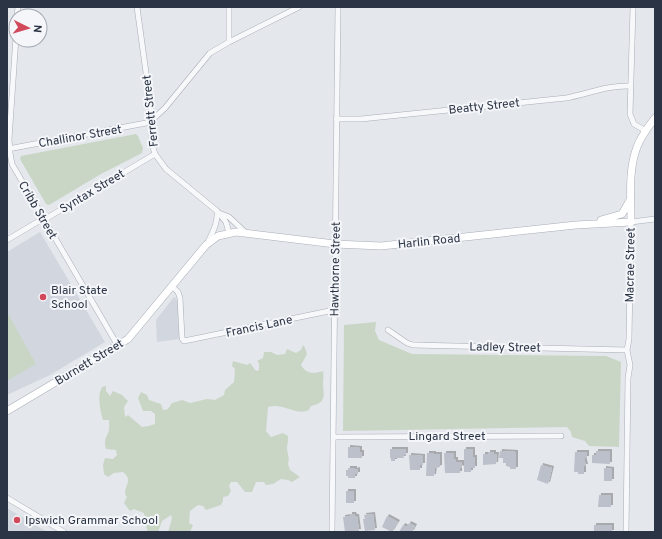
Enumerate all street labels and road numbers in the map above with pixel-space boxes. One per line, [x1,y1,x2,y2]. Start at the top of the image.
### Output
street label: Ferrett Street [139,74,163,148]
street label: Beatty Street [448,95,520,119]
street label: Challinor Street [37,122,123,152]
street label: Syntax Street [57,166,128,218]
street label: Cribb Street [14,178,60,243]
street label: Hawthorne Street [327,222,345,316]
street label: Macrae Street [622,227,640,303]
street label: Harlin Road [397,231,461,253]
street label: Francis Lane [224,312,294,342]
street label: Burnett Street [52,336,127,390]
street label: Ladley Street [469,339,541,357]
street label: Lingard Street [409,429,485,445]

